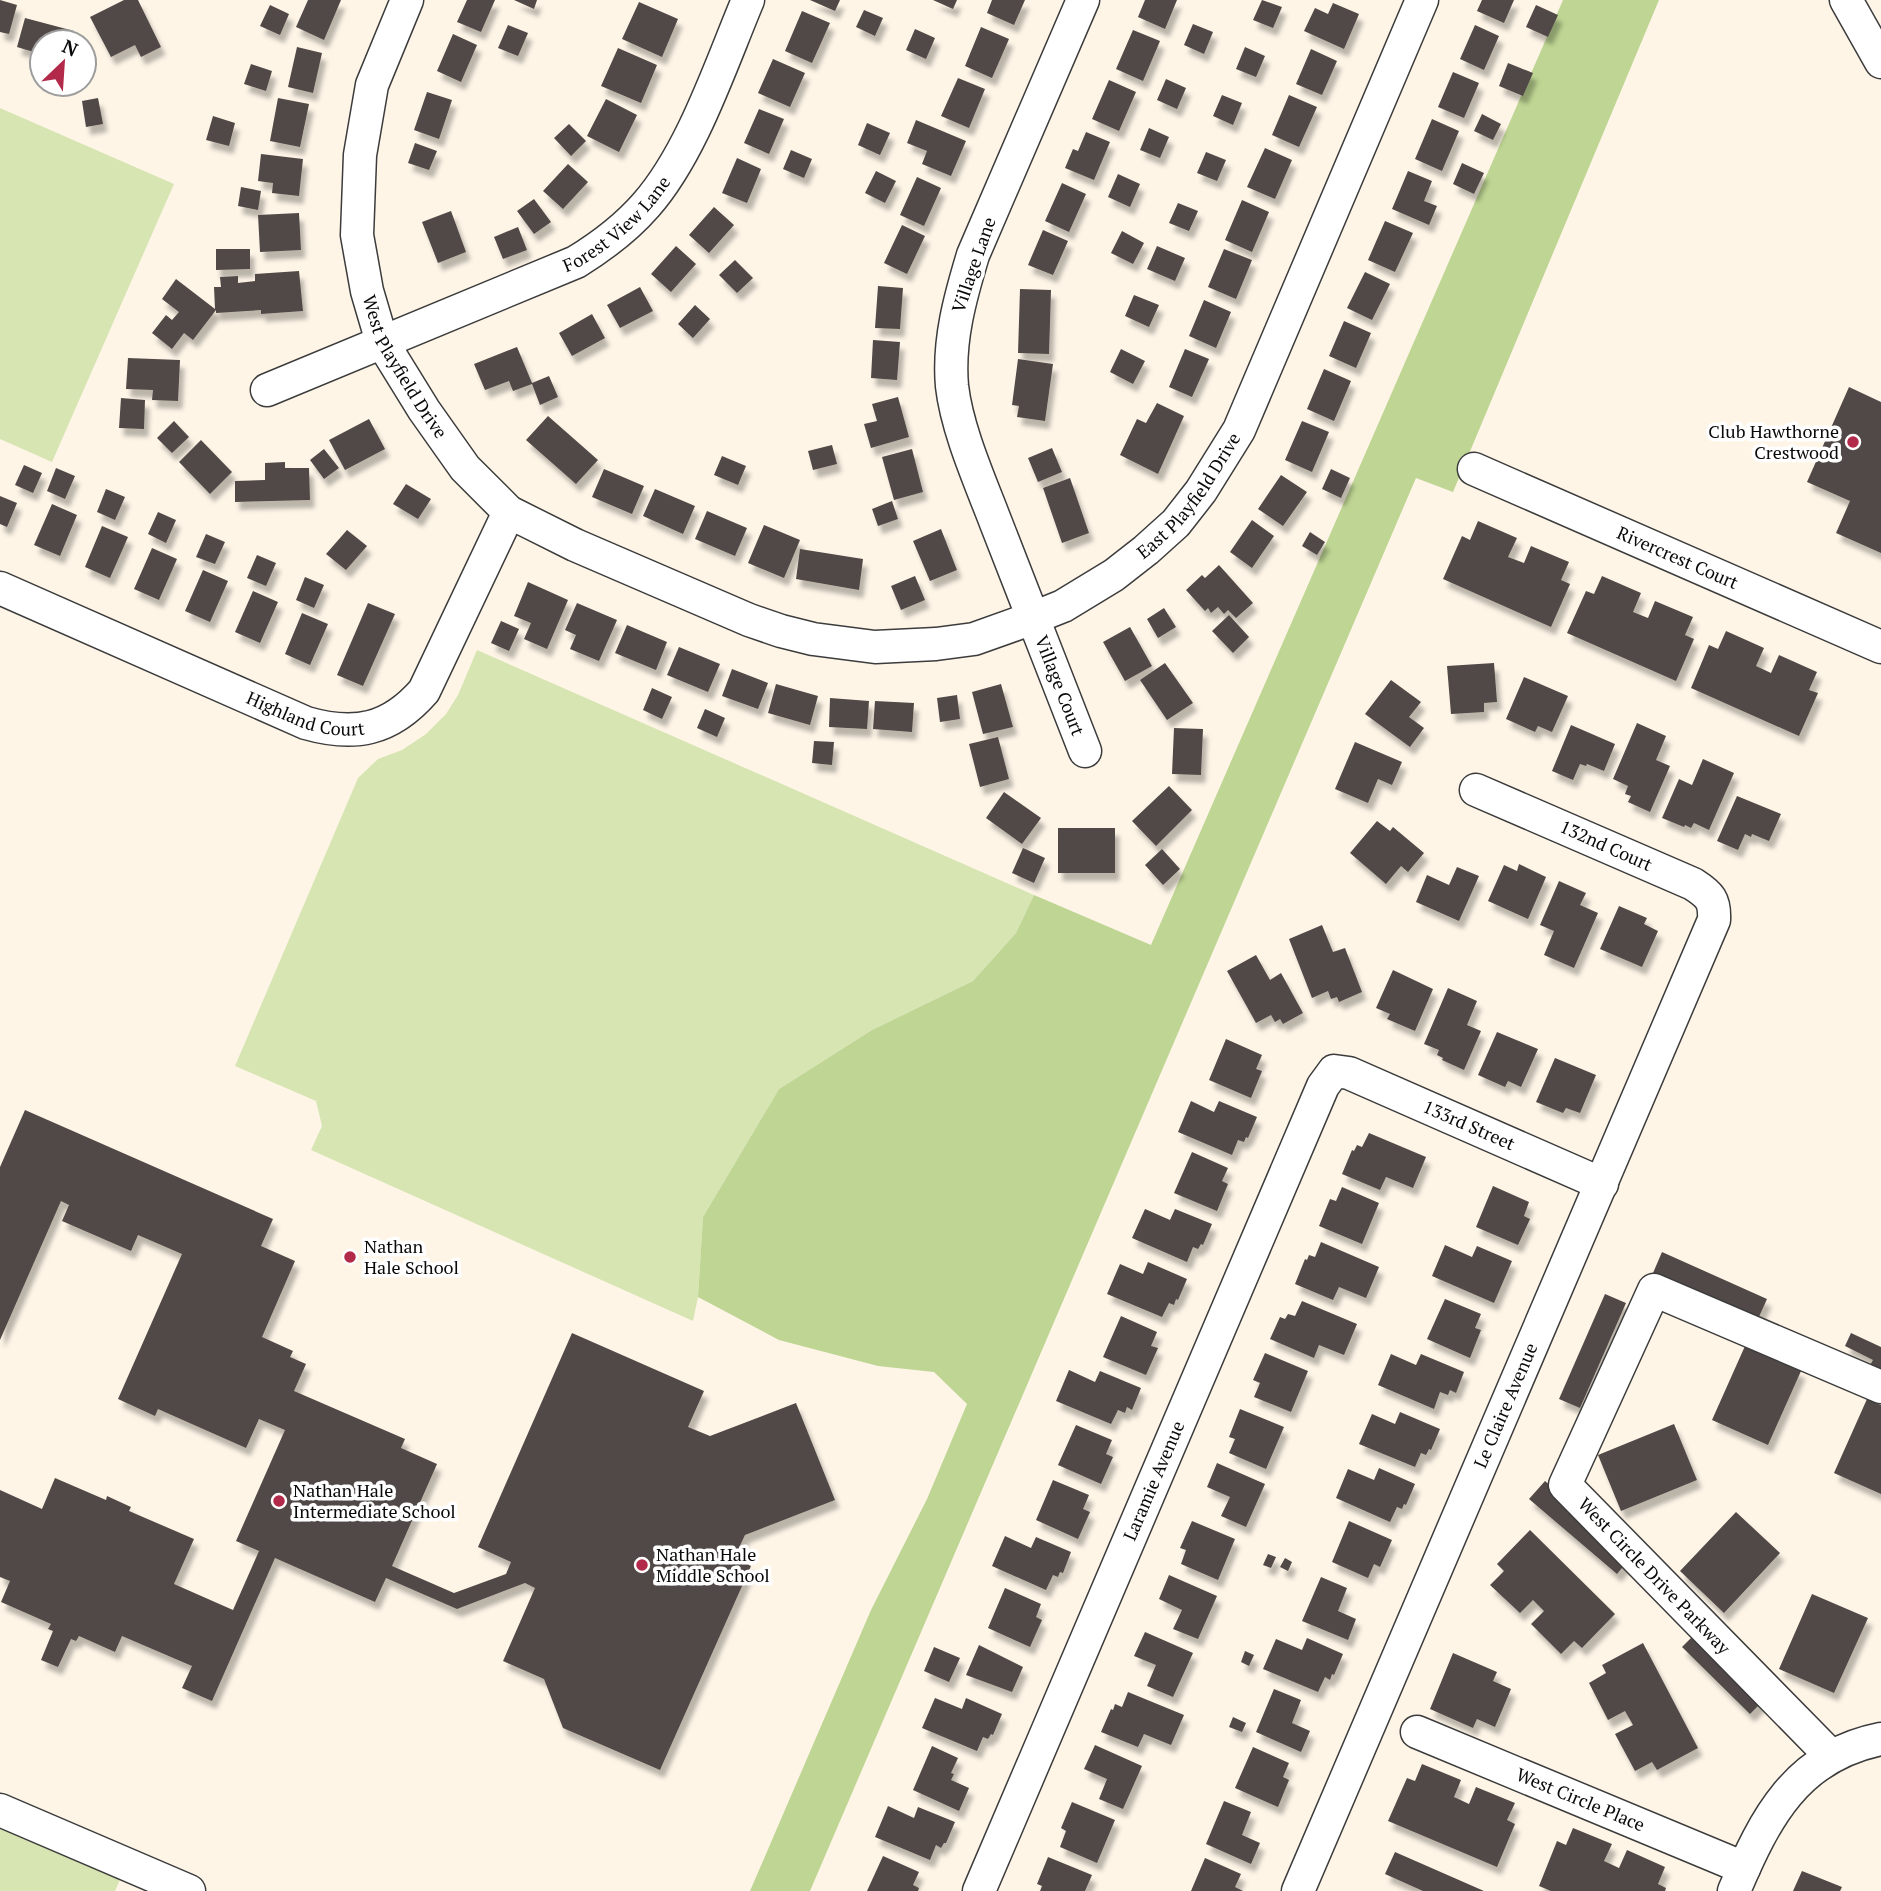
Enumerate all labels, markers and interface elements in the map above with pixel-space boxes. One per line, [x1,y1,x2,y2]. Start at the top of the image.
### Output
north arrow [28,28,98,98]
text: N [59,33,83,62]
street label: Forest View Lane [559,171,675,277]
street label: Village Lane [946,214,1001,316]
street label: West Playfield Drive [358,292,453,443]
place label: Club Hawthorne Crestwood [1708,419,1839,464]
street label: East Playfield Drive [1132,428,1245,564]
marker: Club Hawthorne Crestwood [1845,434,1861,450]
street label: Rivercrest Court [1613,520,1742,594]
street label: Village Court [1030,632,1091,739]
street label: Highland Court [243,685,366,741]
street label: 132nd Court [1556,814,1657,876]
street label: 133rd Street [1419,1094,1519,1155]
place label: Nathan Hale School [364,1234,459,1279]
marker: Nathan Hale School [342,1249,358,1265]
street label: Le Claire Avenue [1468,1339,1542,1472]
street label: Laramie Avenue [1117,1417,1190,1544]
place label: Nathan Hale Intermediate School [293,1478,456,1523]
street label: West Circle Drive Parkway [1573,1492,1737,1660]
marker: Nathan Hale Intermediate School [271,1493,287,1509]
place label: Nathan Hale Middle School [656,1542,770,1587]
marker: Nathan Hale Middle School [634,1557,650,1573]
street label: West Circle Place [1513,1762,1649,1836]

